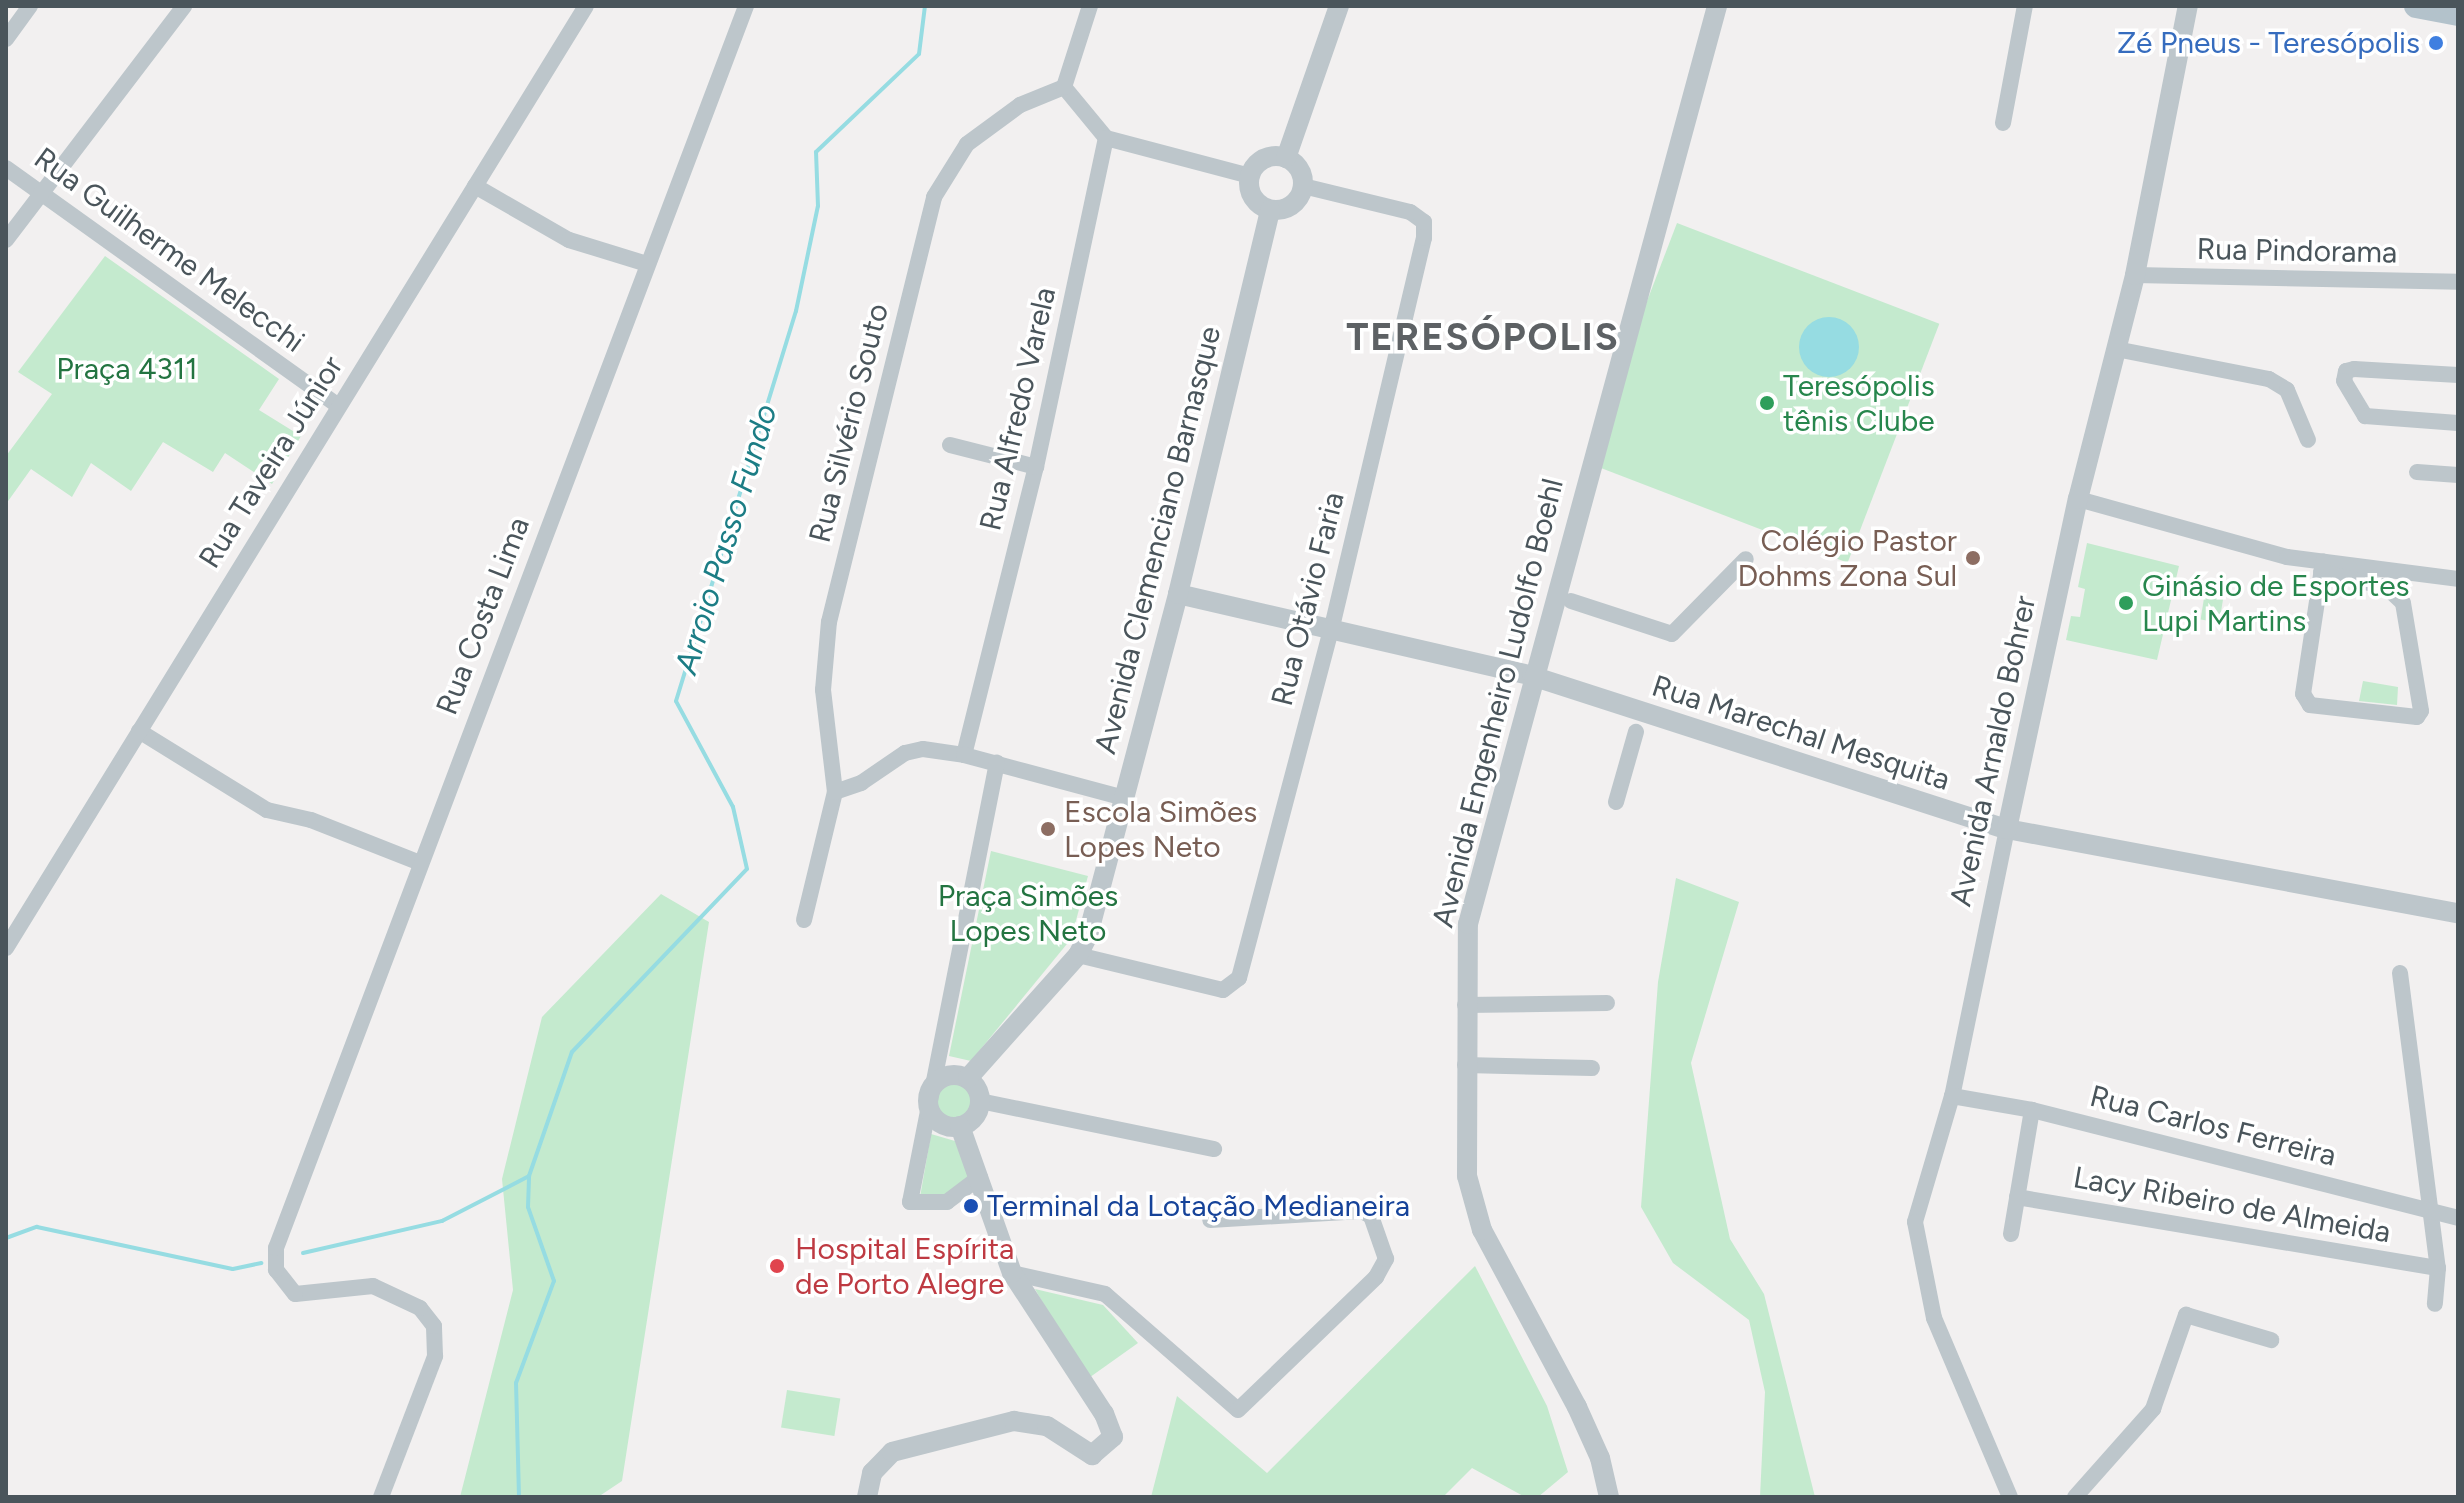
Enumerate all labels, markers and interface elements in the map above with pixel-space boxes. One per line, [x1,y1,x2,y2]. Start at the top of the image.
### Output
place label: Zé Pneus - Teresópolis [2117,25,2420,61]
marker: Zé Pneus - Teresópolis [2427,34,2445,52]
street label: Rua Guilherme Melecchi [27,140,311,360]
street label: Rua Pindorama [2196,231,2398,271]
street label: Rua Alfredo Varela [973,284,1063,534]
street label: Rua Silvério Souto [802,300,896,546]
district label: TERESÓPOLIS [1346,315,1620,361]
street label: Avenida Clemenciano Barnasque [1087,323,1229,757]
street label: Rua Taveira Júnior [191,349,351,575]
park label: Praça 4311 [56,351,198,387]
place label: Teresópolis tênis Clube [1783,368,1935,438]
marker: Teresópolis tênis Clube [1758,394,1776,412]
water label: Arroio Passo Fundo [667,400,785,678]
street label: Avenida Engenheiro Ludolfo Boehl [1425,475,1571,931]
street label: Rua Otávio Faria [1264,488,1352,710]
street label: Rua Costa Lima [429,512,537,720]
place label: Colégio Pastor Dohms Zona Sul [1737,523,1957,594]
marker: Colégio Pastor Dohms Zona Sul [1964,549,1982,567]
place label: Ginásio de Esportes Lupi Martins [2142,568,2410,638]
street label: Avenida Arnaldo Bohrer [1943,593,2043,909]
marker: Ginásio de Esportes Lupi Martins [2117,594,2135,612]
street label: Rua Marechal Mesquita [1648,668,1954,798]
place label: Escola Simões Lopes Neto [1064,794,1257,864]
marker: Escola Simões Lopes Neto [1039,820,1057,838]
park label: Praça Simões Lopes Neto [938,878,1118,948]
street label: Rua Carlos Ferreira [2086,1078,2340,1174]
street label: Lacy Ribeiro de Almeida [2071,1159,2393,1251]
place label: Terminal da Lotação Medianeira [987,1188,1410,1224]
marker: Terminal da Lotação Medianeira [962,1197,980,1215]
place label: Hospital Espírita de Porto Alegre [795,1231,1014,1302]
marker: Hospital Espírita de Porto Alegre [766,1255,788,1277]

